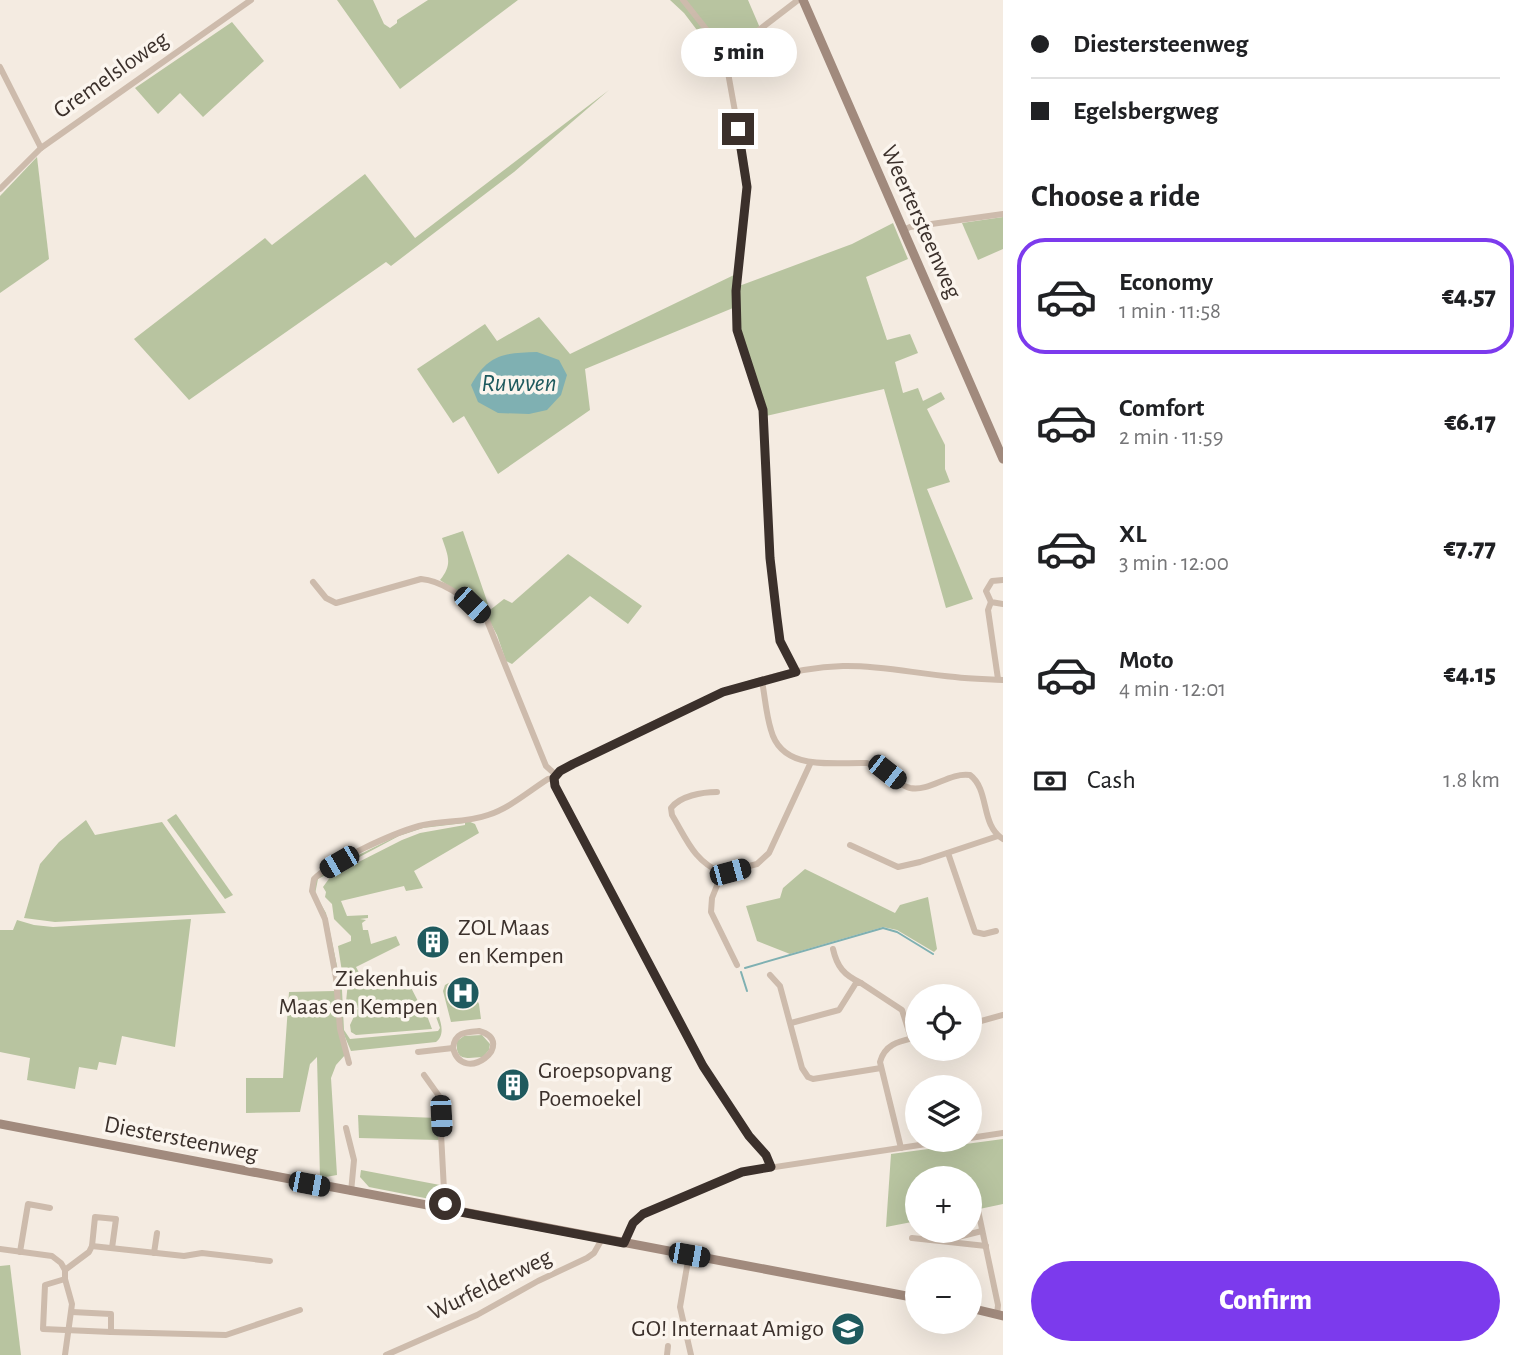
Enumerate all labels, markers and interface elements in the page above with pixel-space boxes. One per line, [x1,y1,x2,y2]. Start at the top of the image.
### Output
street label: Gremelsloweg [49,27,173,123]
callout: 5 min [680,27,796,76]
text: Diestersteenweg [1073,31,1248,57]
text: 5 min [714,41,764,64]
text: Egelsbergweg [1073,98,1218,124]
route end [722,113,754,145]
street label: Weertersteenweg [876,142,966,303]
text: Choose a ride [1031,180,1200,212]
icon: car [1035,265,1098,328]
text: Economy [1119,269,1213,295]
text: €4.57 [1442,283,1496,309]
text: 1 min · 11:58 [1119,300,1221,323]
water label: Ruwven [481,370,557,396]
icon: car [1035,391,1098,454]
text: Comfort [1119,395,1204,421]
text: €6.17 [1444,409,1496,435]
text: 2 min · 11:59 [1119,426,1223,449]
icon: car [1035,517,1098,580]
text: XL [1119,521,1146,547]
text: €7.77 [1444,535,1496,561]
text: 3 min · 12:00 [1119,552,1229,575]
car [450,583,495,627]
icon: car [1035,643,1098,706]
text: Moto [1119,647,1174,673]
text: €4.15 [1444,661,1496,687]
text: 4 min · 12:01 [1119,678,1226,701]
car [864,751,911,793]
icon: cash [1031,762,1069,800]
text: Cash [1087,767,1136,793]
text: 1.8 km [1443,769,1500,792]
car [316,842,363,882]
car [707,856,754,888]
place label: ZOL Maas en Kempen [458,916,564,968]
building icon: ZOL Maas en Kempen [414,923,452,961]
place label: Ziekenhuis Maas en Kempen [278,967,438,1019]
hospital icon: Ziekenhuis Maas en Kempen [444,974,482,1012]
map controls [905,984,982,1334]
button: locate [905,984,982,1061]
place label: Groepsopvang Poemoekel [538,1059,672,1111]
building icon: Groepsopvang Poemoekel [494,1066,532,1104]
button: layers [905,1075,982,1152]
car [430,1094,453,1138]
street label: Diestersteenweg [102,1112,260,1166]
button: + [905,1166,982,1243]
car [287,1170,332,1198]
route start [429,1188,461,1220]
car [667,1241,712,1269]
street label: Wurfelderweg [425,1245,556,1325]
button: − [905,1257,982,1334]
button: Confirm [1031,1261,1500,1341]
school or university icon: GO! Internaat Amigo [829,1310,867,1348]
place label: GO! Internaat Amigo [631,1317,824,1341]

